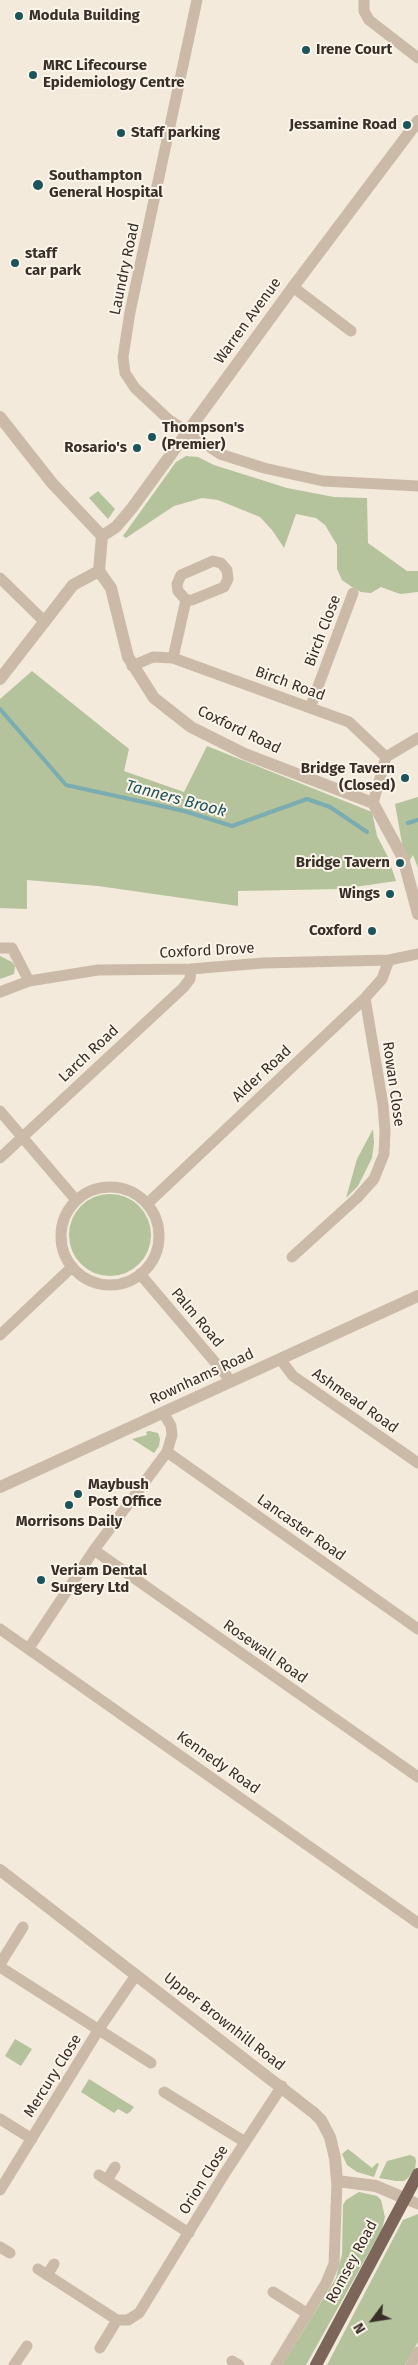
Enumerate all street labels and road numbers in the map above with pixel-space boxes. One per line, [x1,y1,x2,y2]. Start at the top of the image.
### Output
street label: Laundry Road [106,221,144,317]
street label: Warren Avenue [211,274,285,368]
street label: Birch Close [301,593,345,669]
street label: Birch Road [253,663,327,705]
street label: Coxford Road [194,702,284,758]
street label: Coxford Drove [159,940,255,962]
street label: Larch Road [55,1022,123,1086]
street label: Rowan Close [378,1040,408,1128]
street label: Alder Road [229,1042,295,1106]
street label: Palm Road [167,1285,227,1351]
street label: Rownhams Road [147,1345,257,1409]
street label: Ashmead Road [308,1365,402,1437]
street label: Lancaster Road [253,1491,349,1565]
street label: Rosewall Road [219,1616,311,1688]
street label: Kennedy Road [173,1728,263,1798]
street label: Upper Brownhill Road [160,1969,288,2075]
street label: Mercury Close [20,2031,86,2121]
street label: Orion Close [176,2142,232,2218]
street label: Romsey Road [323,2217,381,2307]

